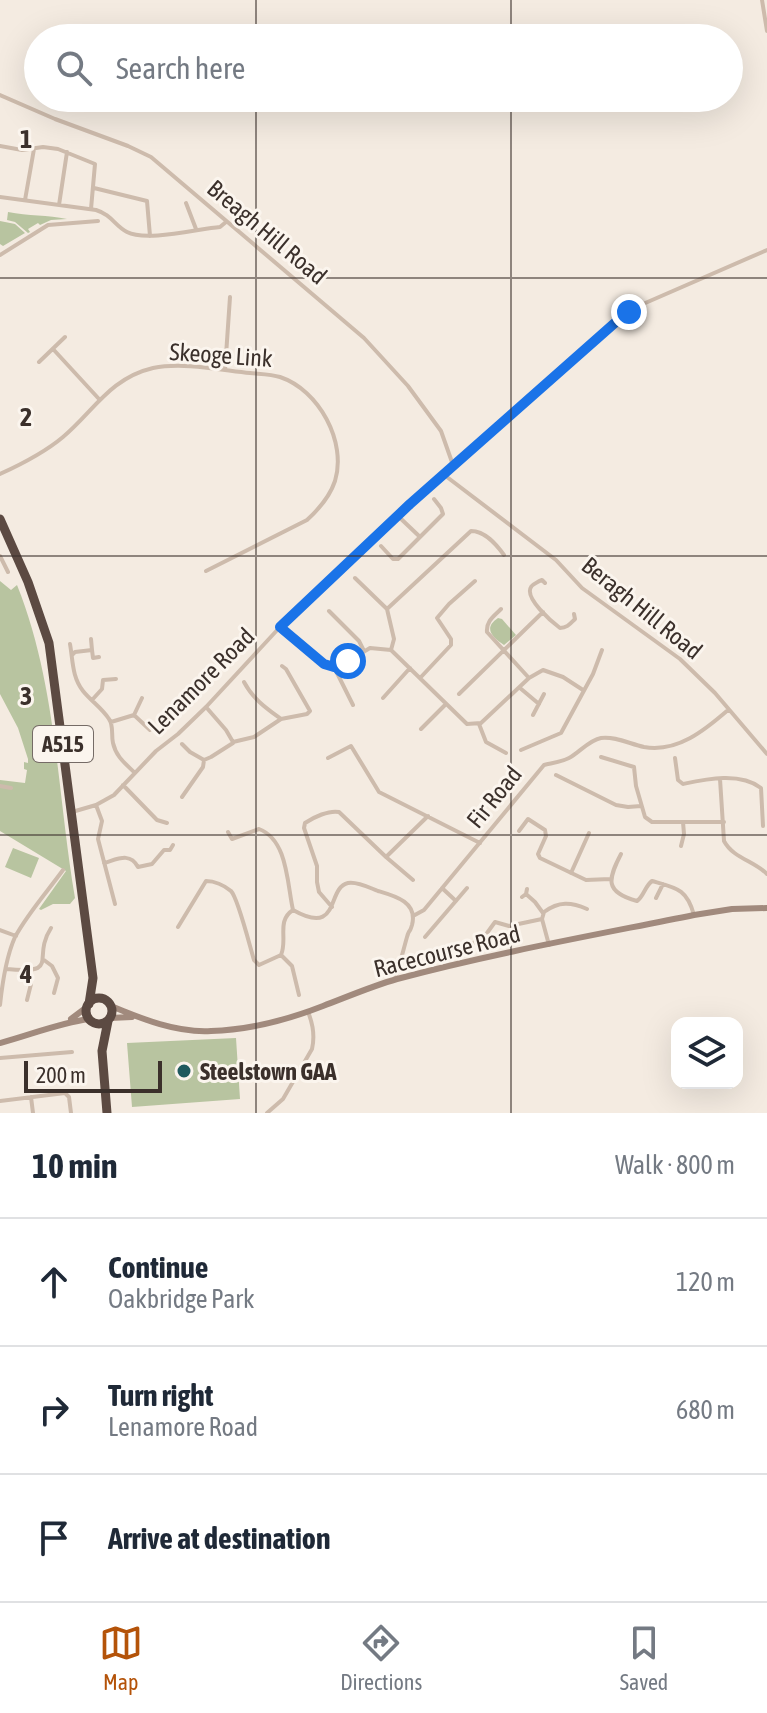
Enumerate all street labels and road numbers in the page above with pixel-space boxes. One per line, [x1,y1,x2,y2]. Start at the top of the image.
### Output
street label: Breagh Hill Road [202,174,332,290]
street label: Skeoge Link [169,338,274,372]
street label: Beragh Hill Road [577,551,707,665]
street label: Lenamore Road [142,622,260,740]
road number: A515 [33,726,93,762]
street label: Fir Road [461,761,527,833]
street label: Racecourse Road [371,920,523,982]

